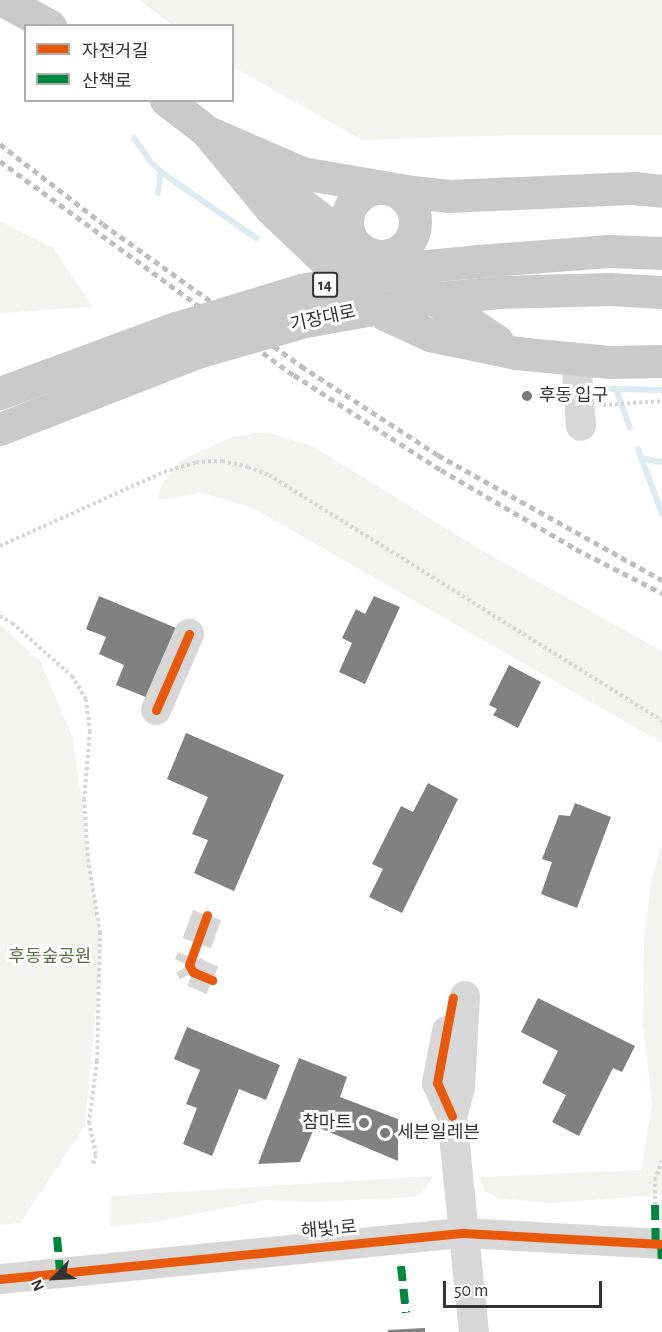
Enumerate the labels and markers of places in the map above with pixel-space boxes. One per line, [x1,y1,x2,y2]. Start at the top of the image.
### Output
place label: 후동 입구 [539,385,608,407]
marker: 후동 입구 [520,389,534,403]
place label: 참마트 [302,1112,352,1134]
marker: 참마트 [357,1116,371,1130]
place label: 세븐일레븐 [397,1122,480,1144]
marker: 세븐일레븐 [378,1126,392,1140]

